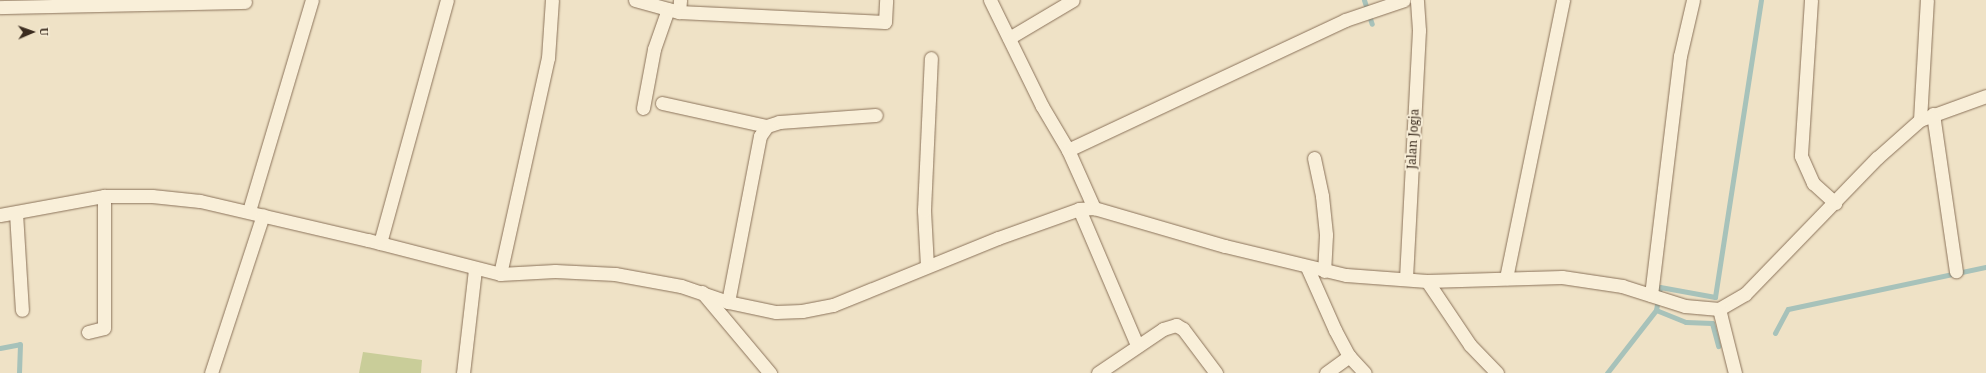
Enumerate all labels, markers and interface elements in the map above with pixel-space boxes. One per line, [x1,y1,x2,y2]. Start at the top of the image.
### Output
north arrow [12,12,52,52]
text: U [37,27,52,36]
street label: Jalan Jogja [1404,108,1422,170]

